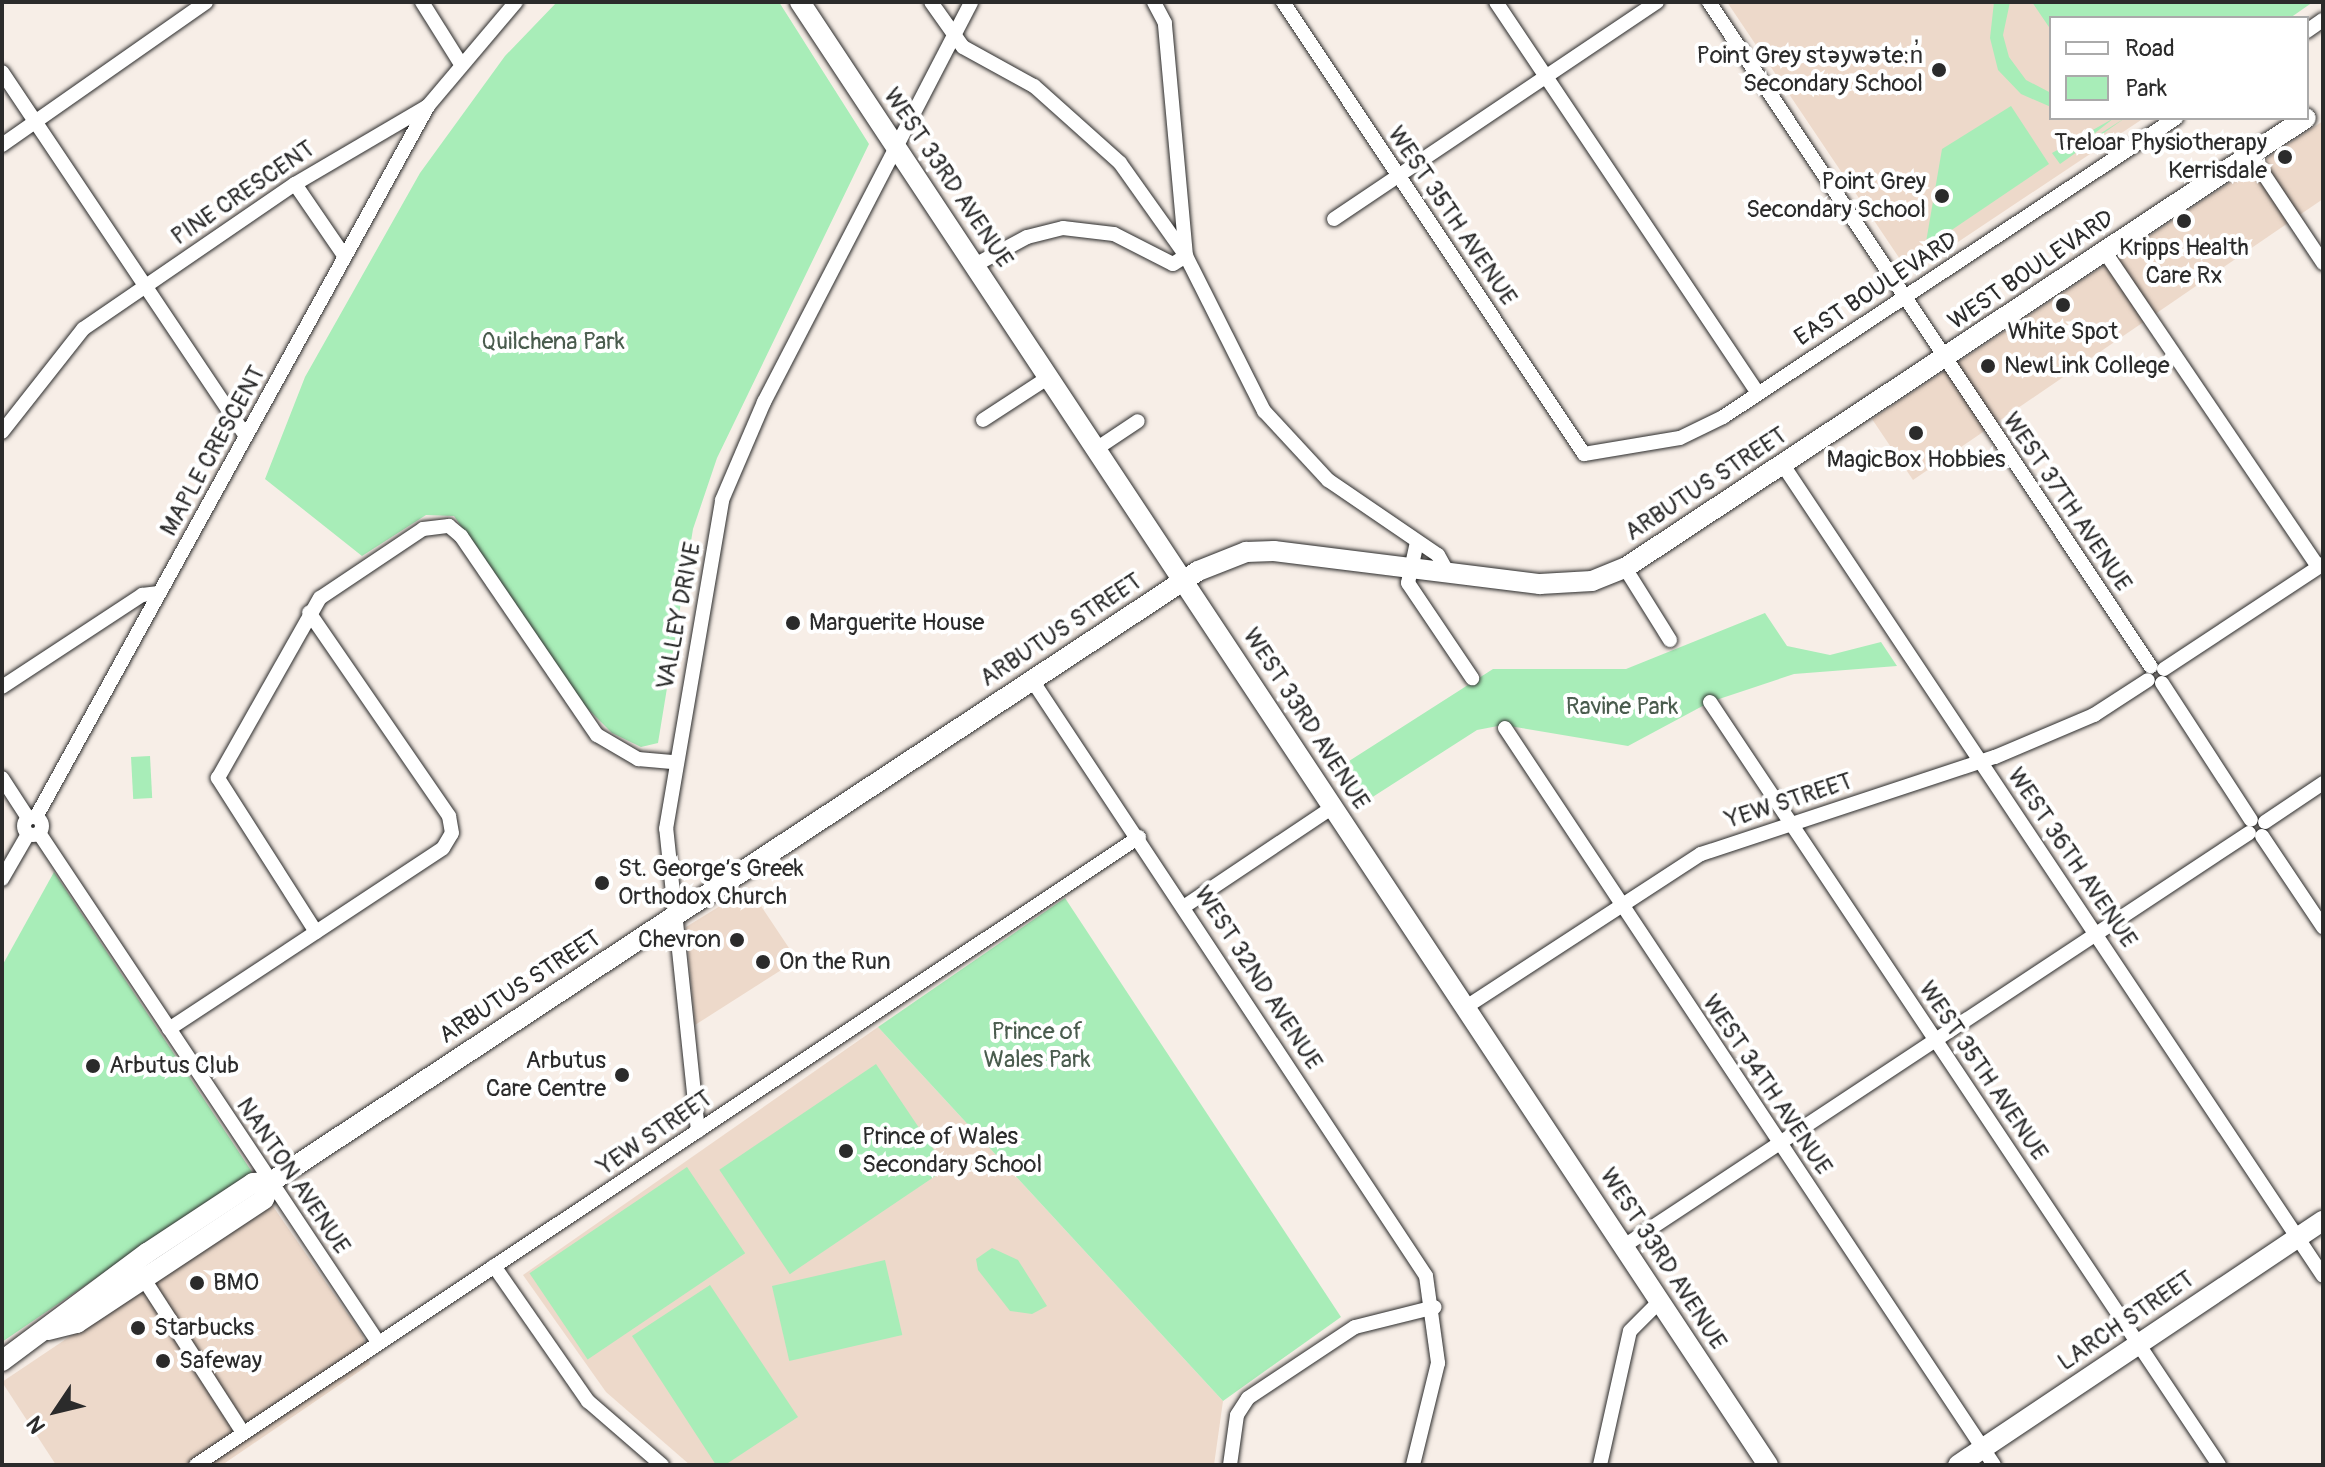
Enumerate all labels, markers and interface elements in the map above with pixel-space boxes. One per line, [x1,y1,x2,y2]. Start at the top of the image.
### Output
legend [2049,16,2309,120]
text: Road [2125,34,2175,63]
place label: Point Grey stəywəte:n̓ Secondary School [1696,42,1923,98]
marker: Point Grey stəywəte:n̓ Secondary School [1930,61,1948,79]
text: Park [2125,74,2167,103]
street label: WEST 33RD AVENUE [877,83,1019,273]
street label: WEST 35TH AVENUE [1381,121,1523,311]
place label: Treloar Physiotherapy Kerrisdale [2054,129,2267,185]
street label: PINE CRESCENT [166,135,320,251]
marker: Treloar Physiotherapy Kerrisdale [2274,146,2296,168]
place label: Point Grey Secondary School [1746,168,1926,224]
marker: Point Grey Secondary School [1933,187,1951,205]
street label: WEST BOULEVARD [1943,204,2119,336]
marker: Kripps Health Care Rx [2175,212,2193,230]
street label: EAST BOULEVARD [1789,226,1963,352]
place label: Kripps Health Care Rx [2119,234,2249,290]
marker: White Spot [2054,296,2072,314]
place label: White Spot [2008,318,2118,346]
park label: Quilchena Park [481,328,625,356]
place label: NewLink College [2004,352,2169,380]
marker: NewLink College [1979,357,1997,375]
street label: MAPLE CRESCENT [154,361,272,541]
street label: WEST 37TH AVENUE [1996,407,2138,597]
street label: ARBUTUS STREET [1620,421,1792,547]
marker: MagicBox Hobbies [1907,424,1925,442]
place label: MagicBox Hobbies [1827,446,2005,474]
street label: VALLEY DRIVE [651,540,707,692]
street label: ARBUTUS STREET [975,567,1147,693]
place label: Marguerite House [809,609,984,637]
marker: Marguerite House [784,614,802,632]
street label: WEST 33RD AVENUE [1237,623,1375,815]
park label: Ravine Park [1566,693,1678,721]
street label: WEST 36TH AVENUE [2001,763,2143,953]
street label: YEW STREET [1722,767,1856,835]
place label: St. George’s Greek Orthodox Church [618,855,804,911]
marker: St. George’s Greek Orthodox Church [593,874,611,892]
street label: WEST 32ND AVENUE [1188,881,1328,1075]
street label: ARBUTUS STREET [434,924,606,1050]
place label: Chevron [638,926,721,954]
marker: Chevron [728,931,746,949]
place label: On the Run [779,948,891,976]
marker: On the Run [754,953,772,971]
street label: WEST 35TH AVENUE [1912,976,2054,1166]
street label: WEST 34TH AVENUE [1696,990,1838,1180]
park label: Prince of Wales Park [983,1018,1091,1074]
place label: Arbutus Care Centre [486,1047,606,1103]
place label: Arbutus Club [109,1052,239,1080]
marker: Arbutus Club [84,1057,102,1075]
marker: Arbutus Care Centre [613,1066,631,1084]
street label: YEW STREET [592,1084,718,1182]
street label: NANTON AVENUE [230,1092,356,1260]
place label: Prince of Wales Secondary School [862,1123,1042,1179]
marker: Prince of Wales Secondary School [837,1142,855,1160]
street label: WEST 33RD AVENUE [1594,1163,1732,1355]
street label: LARCH STREET [2053,1265,2199,1377]
place label: BMO [213,1269,259,1297]
marker: BMO [188,1274,206,1292]
place label: Starbucks [154,1314,254,1342]
marker: Starbucks [129,1319,147,1337]
place label: Safeway [179,1347,262,1375]
marker: Safeway [154,1352,172,1370]
north arrow [16,1371,96,1451]
text: N [21,1411,52,1439]

